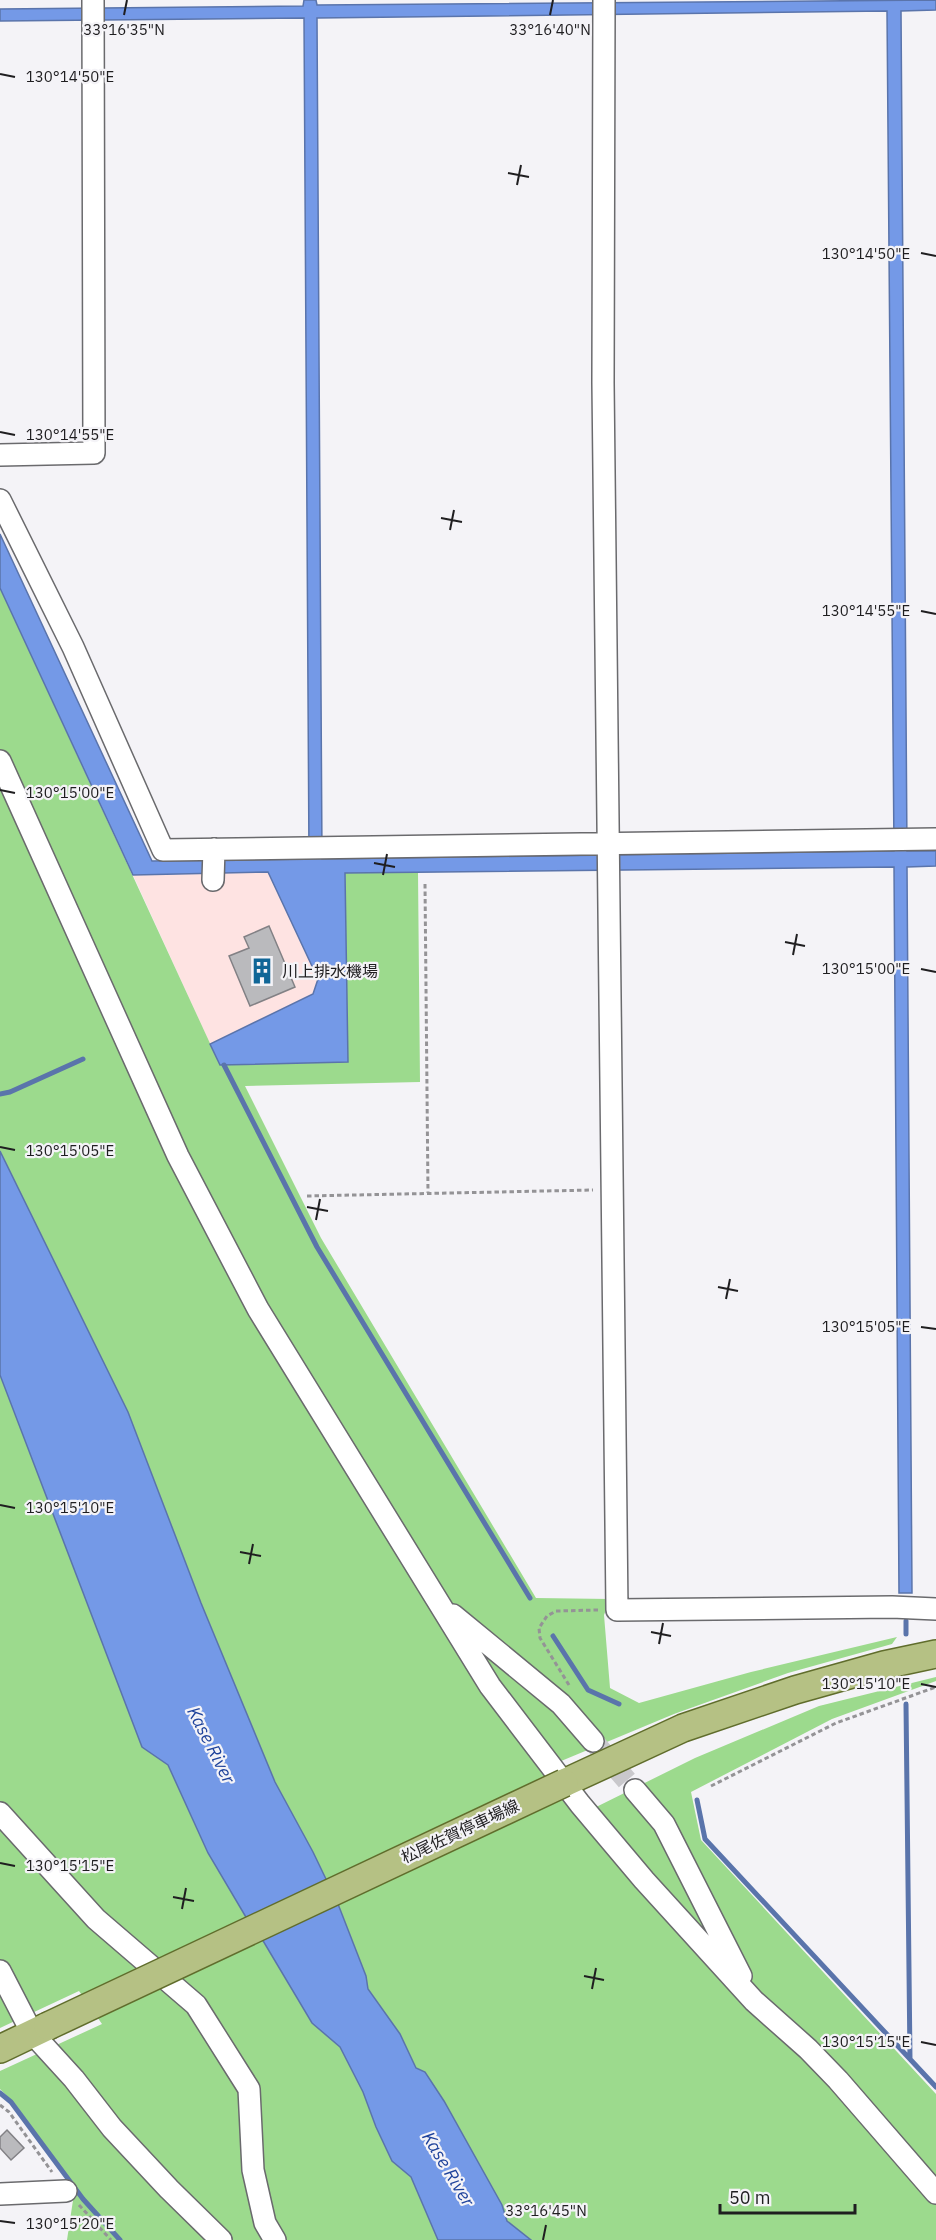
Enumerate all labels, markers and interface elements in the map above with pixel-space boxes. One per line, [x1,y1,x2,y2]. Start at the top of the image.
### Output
text: 33°16'35"N [83,20,165,39]
text: 33°16'40"N [509,20,591,39]
text: 130°14'50"E [26,67,114,86]
text: 130°14'50"E [822,244,910,263]
text: 130°14'55"E [26,425,114,444]
text: 130°14'55"E [822,601,910,620]
text: 130°15'00"E [26,783,114,802]
building icon: 川上排水機場 [247,956,277,986]
text: 130°15'00"E [822,959,910,978]
place label: 川上排水機場 [282,961,378,981]
text: 130°15'05"E [26,1141,114,1160]
text: 130°15'05"E [822,1317,910,1336]
text: 130°15'10"E [26,1498,114,1517]
text: 130°15'10"E [822,1674,910,1693]
water label: Kase River [182,1703,241,1787]
street label: 松尾佐賀停車場線 [398,1795,522,1867]
text: 130°15'15"E [26,1856,114,1875]
text: 130°15'15"E [822,2032,910,2051]
water label: Kase River [417,2127,480,2211]
scale bar [720,2177,855,2215]
text: 50 m [729,2186,771,2209]
text: 33°16'45"N [505,2201,587,2220]
text: 130°15'20"E [26,2214,114,2233]

